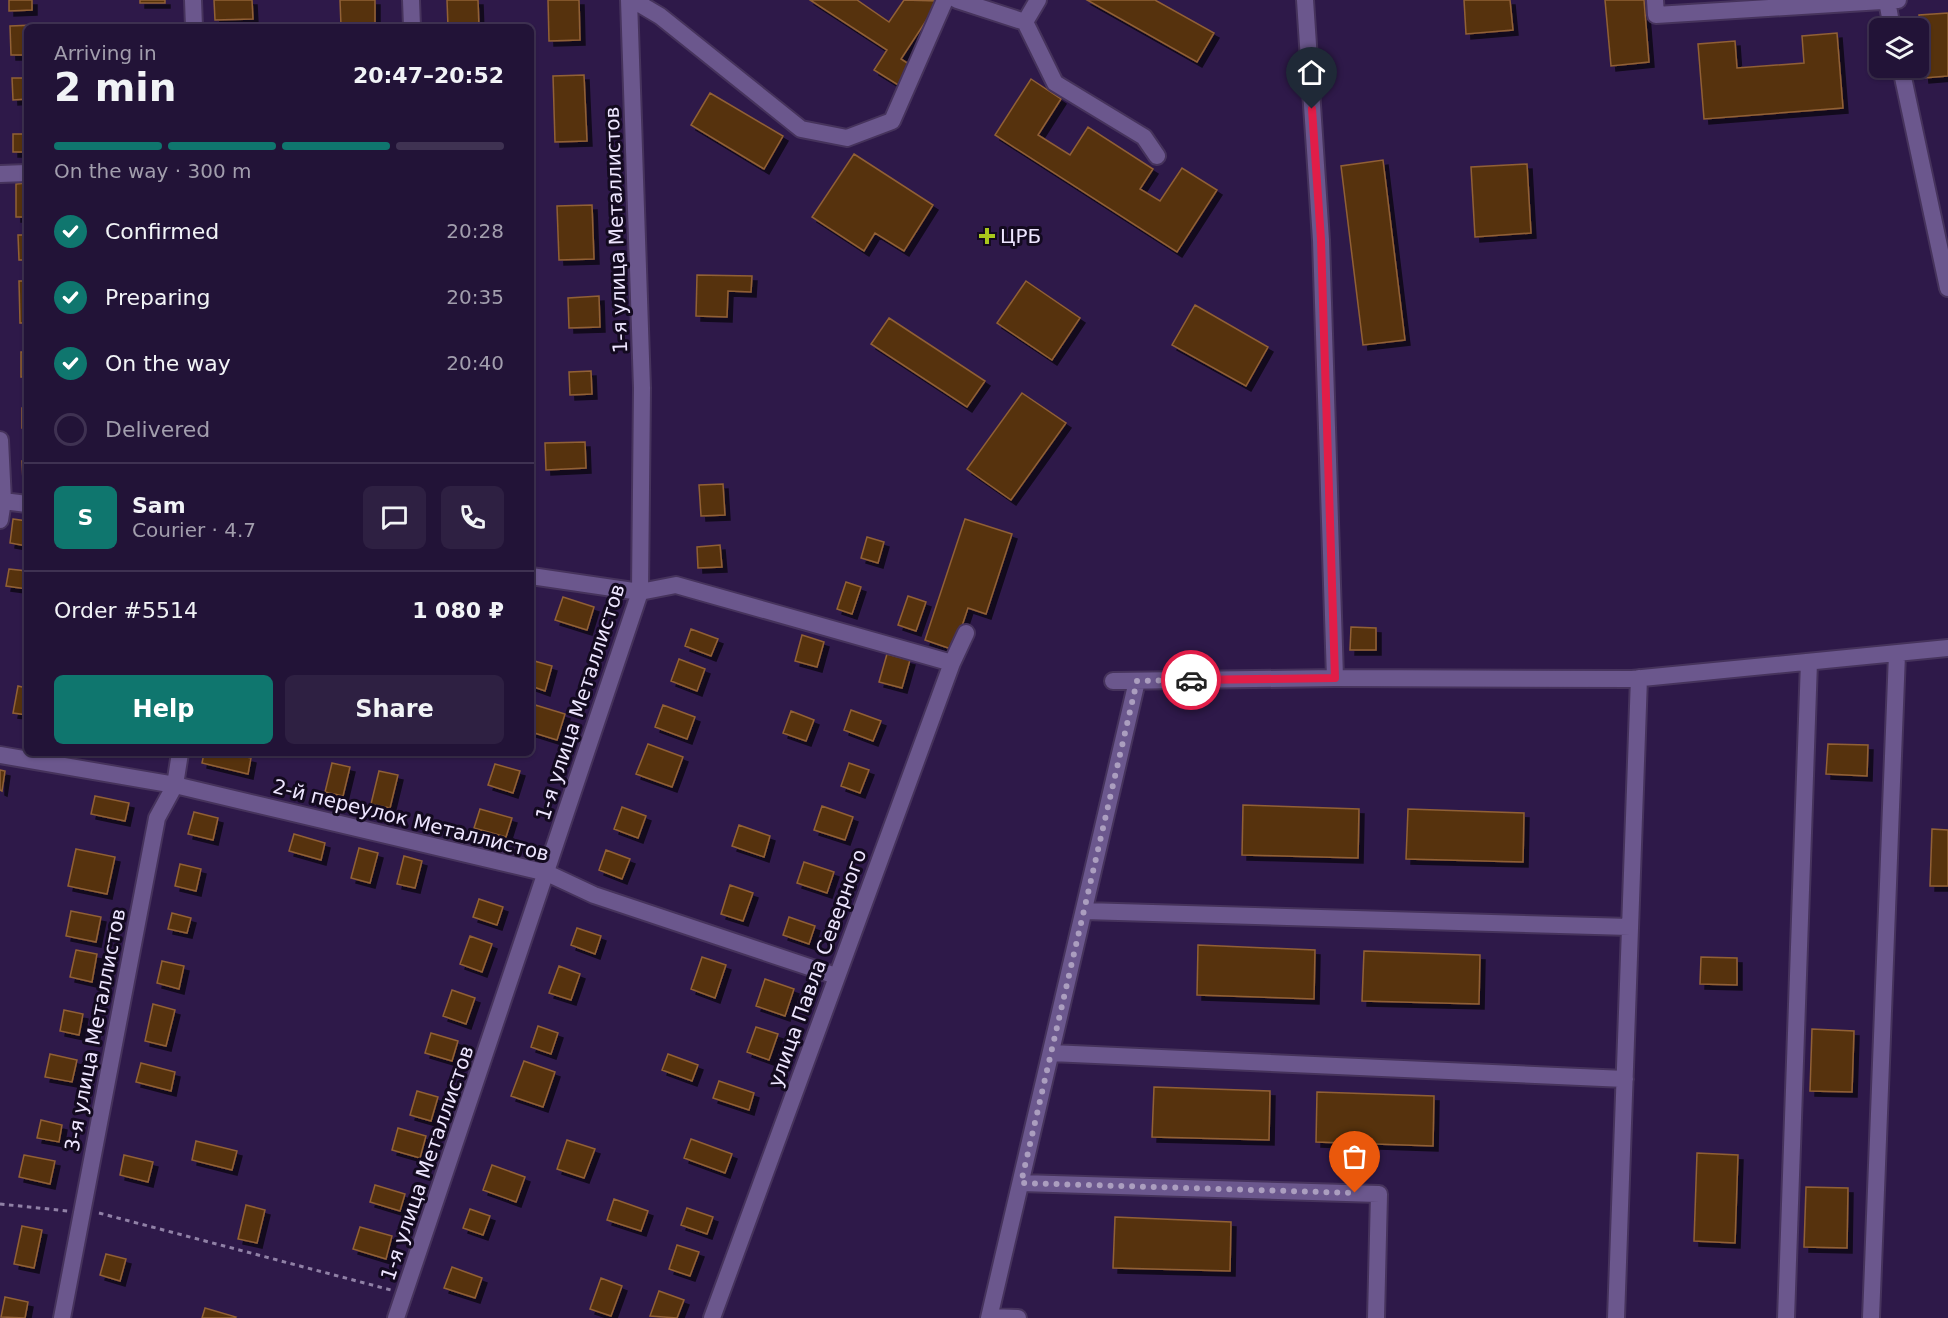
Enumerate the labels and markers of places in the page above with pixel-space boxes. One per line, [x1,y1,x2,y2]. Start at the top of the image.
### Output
pin [1286,47,1337,109]
place label: ЦРБ [1000,224,1041,248]
marker: ЦРБ [978,227,996,245]
pin [1329,1131,1380,1193]

